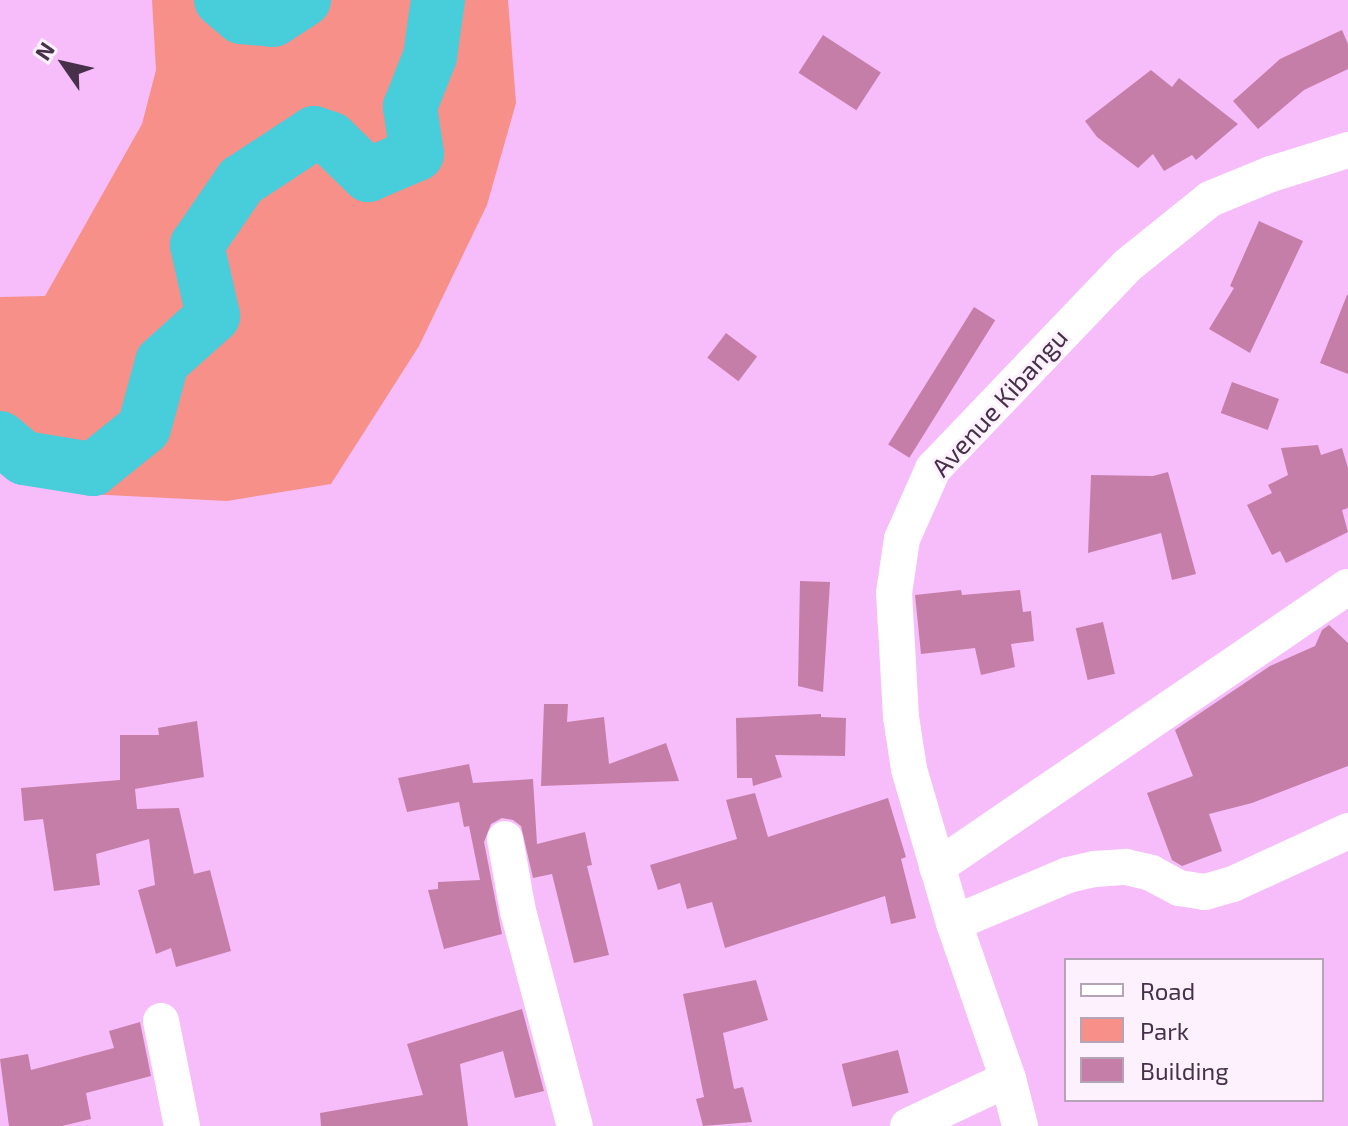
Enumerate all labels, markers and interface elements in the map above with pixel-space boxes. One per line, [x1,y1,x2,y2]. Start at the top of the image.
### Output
north arrow [24,24,104,104]
text: N [29,37,59,64]
street label: Avenue Kibangu [924,322,1074,482]
legend [1064,958,1324,1102]
text: Road [1140,976,1195,1005]
text: Park [1140,1016,1189,1045]
text: Building [1140,1056,1229,1085]

